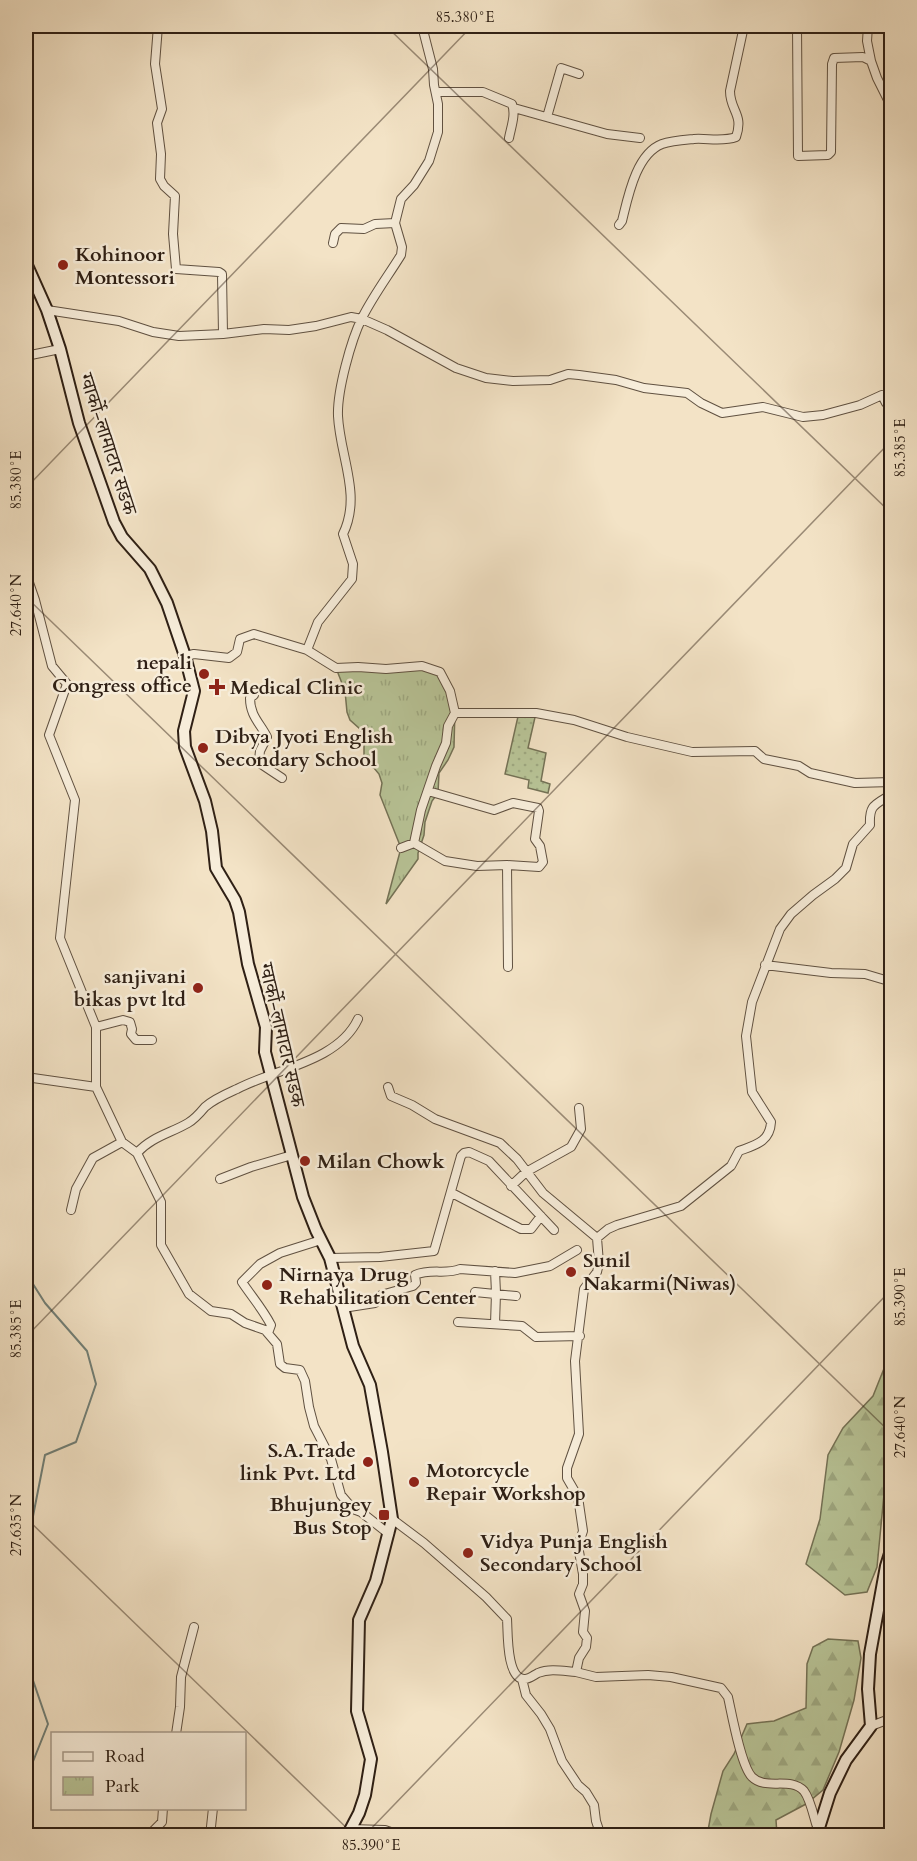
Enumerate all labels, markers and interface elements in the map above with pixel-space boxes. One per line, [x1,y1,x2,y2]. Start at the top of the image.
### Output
text: 85.380°E [435,7,495,27]
place label: Kohinoor Montessori [75,241,175,291]
marker: Kohinoor Montessori [56,258,70,272]
street label: ग्वार्को-लामाटार सडक [72,369,144,520]
text: 85.385°E [890,418,910,478]
text: 85.380°E [6,450,26,510]
text: 27.640°N [6,573,26,636]
place label: nepali Congress office [52,649,192,699]
marker: nepali Congress office [197,667,211,681]
place label: Medical Clinic [230,674,363,701]
marker: Medical Clinic [208,678,226,696]
place label: Dibya Jyoti English Secondary School [215,723,394,773]
marker: Dibya Jyoti English Secondary School [196,741,210,755]
street label: ग्वार्को-लामाटार सडक [252,959,312,1111]
place label: sanjivani bikas pvt ltd [74,963,187,1013]
marker: sanjivani bikas pvt ltd [191,981,205,995]
place label: Milan Chowk [317,1148,445,1175]
marker: Milan Chowk [298,1154,312,1168]
place label: Sunil Nakarmi(Niwas) [583,1247,736,1297]
place label: Nirnaya Drug Rehabilitation Center [279,1261,477,1311]
marker: Sunil Nakarmi(Niwas) [564,1265,578,1279]
text: 85.390°E [890,1267,910,1327]
marker: Nirnaya Drug Rehabilitation Center [260,1278,274,1292]
text: 85.385°E [6,1299,26,1359]
text: 27.640°N [890,1395,910,1458]
place label: S.A.Trade link Pvt. Ltd [240,1437,357,1487]
marker: S.A.Trade link Pvt. Ltd [361,1455,375,1469]
place label: Motorcycle Repair Workshop [426,1457,586,1507]
marker: Motorcycle Repair Workshop [407,1475,421,1489]
place label: Bhujungey Bus Stop [269,1491,373,1541]
text: 27.635°N [6,1493,26,1556]
marker: Bhujungey Bus Stop [377,1508,391,1522]
place label: Vidya Punja English Secondary School [480,1528,668,1578]
marker: Vidya Punja English Secondary School [461,1546,475,1560]
legend [51,1732,246,1810]
text: Road [105,1744,145,1769]
text: Park [105,1774,140,1799]
text: 85.390°E [341,1835,401,1855]

